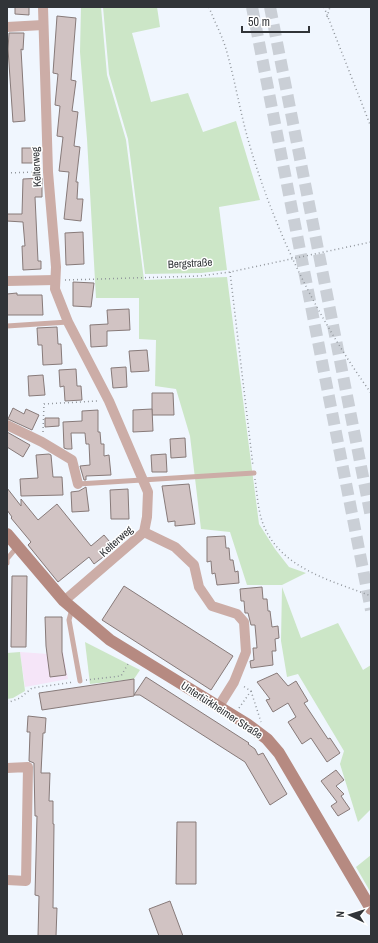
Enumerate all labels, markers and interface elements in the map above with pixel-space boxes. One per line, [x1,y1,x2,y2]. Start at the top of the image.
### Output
scale bar [242,8,309,34]
text: 50 m [248,14,270,30]
street label: Kelterweg [28,147,44,187]
street label: Bergstraße [167,255,213,271]
street label: Kelterweg [96,522,136,560]
street label: Untertürkheimer Straße [178,678,266,742]
north arrow [330,895,370,935]
text: N [333,911,347,918]

